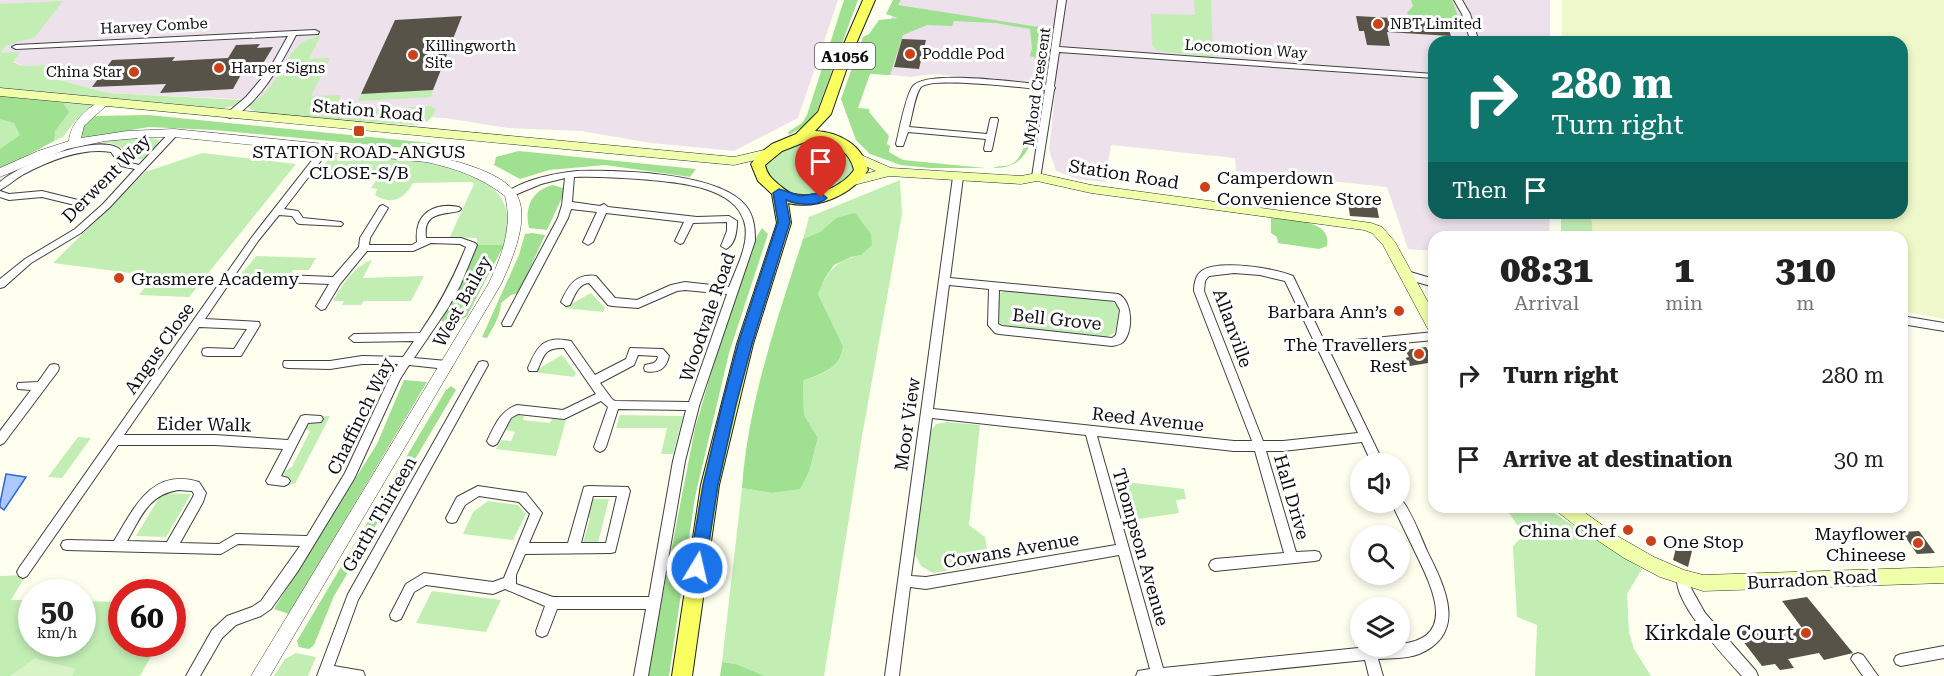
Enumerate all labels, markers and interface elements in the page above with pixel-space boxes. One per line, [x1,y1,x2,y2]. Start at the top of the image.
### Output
street label: Harvey Combe [100,14,208,38]
place label: NBT Limited [1390,15,1482,33]
marker: NBT Limited [1371,17,1385,31]
street label: Mylord Crescent [1020,26,1054,148]
street label: Locomotion Way [1184,36,1308,62]
place label: Killingworth Site [425,37,516,72]
road number: A1056 [815,43,875,69]
place label: Poddle Pod [922,45,1005,63]
marker: Poddle Pod [903,47,917,61]
marker: Killingworth Site [406,48,420,62]
place label: Harper Signs [231,59,325,77]
text: 280 m [1551,59,1673,108]
icon: right [1452,60,1530,138]
marker: Harper Signs [212,61,226,75]
place label: China Star [46,63,122,81]
marker: China Star [127,65,141,79]
street label: Station Road [312,95,425,125]
text: Turn right [1551,109,1684,141]
marker: STATION ROAD-ANGUS CLOSE-S/B [352,124,366,138]
street label: Derwent Way [57,129,155,227]
pin [795,136,846,198]
place label: STATION ROAD-ANGUS CLOSE-S/B [253,141,465,183]
icon: arrive [804,145,837,178]
street label: Station Road [1067,155,1181,193]
place label: Camperdown Convenience Store [1217,167,1382,209]
icon: arrive [1519,174,1552,207]
text: Then [1452,178,1507,203]
marker: Camperdown Convenience Store [1198,180,1212,194]
street label: Woodvale Road [675,249,739,384]
text: 08:31 [1500,249,1593,291]
text: 1 [1674,249,1694,291]
text: 310 [1775,249,1836,291]
street label: West Bailey [428,252,496,350]
place label: Grasmere Academy [131,268,299,289]
marker: Grasmere Academy [112,271,126,285]
street label: Allanville [1209,286,1257,370]
text: Arrival [1514,291,1579,315]
text: min [1665,291,1703,315]
text: m [1796,291,1815,315]
street label: Angus Close [120,298,198,398]
place label: Barbara Ann’s [1268,301,1387,322]
street label: Bell Grove [1011,304,1103,334]
marker: Barbara Ann’s [1392,304,1406,318]
place label: The Travellers Rest [1284,334,1407,376]
marker: The Travellers Rest [1412,347,1426,361]
street label: Chaffinch Way [323,354,398,478]
icon: right [1452,359,1485,392]
text: Turn right [1503,363,1618,388]
text: 280 m [1821,363,1884,388]
street label: Moor View [890,376,924,472]
street label: Reed Avenue [1091,403,1205,435]
street label: Eider Walk [156,413,252,435]
icon: arrive [1452,443,1485,476]
text: Arrive at destination [1503,447,1732,472]
text: 30 m [1834,447,1884,472]
street label: Garth Thirteen [337,452,421,575]
street label: Hall Drive [1270,452,1314,542]
map controls [1350,453,1410,657]
button: sound [1350,453,1410,513]
street label: Thompson Avenue [1108,466,1174,628]
place label: China Chef [1519,520,1617,541]
marker: China Chef [1621,523,1635,537]
place label: Mayflower Chineese [1815,523,1906,565]
button: search [1350,525,1410,585]
street label: Cowans Avenue [942,528,1081,572]
place label: One Stop [1663,531,1744,552]
marker: One Stop [1644,534,1658,548]
position arrow [665,536,729,600]
marker: Mayflower Chineese [1911,536,1925,550]
street label: Burradon Road [1746,565,1878,593]
speed limit sign: 60 [108,579,186,657]
text: 50 [40,593,74,628]
button: layers [1350,597,1410,657]
place label: Kirkdale Court [1645,621,1794,645]
text: km/h [37,624,77,642]
marker: Kirkdale Court [1799,626,1813,640]

